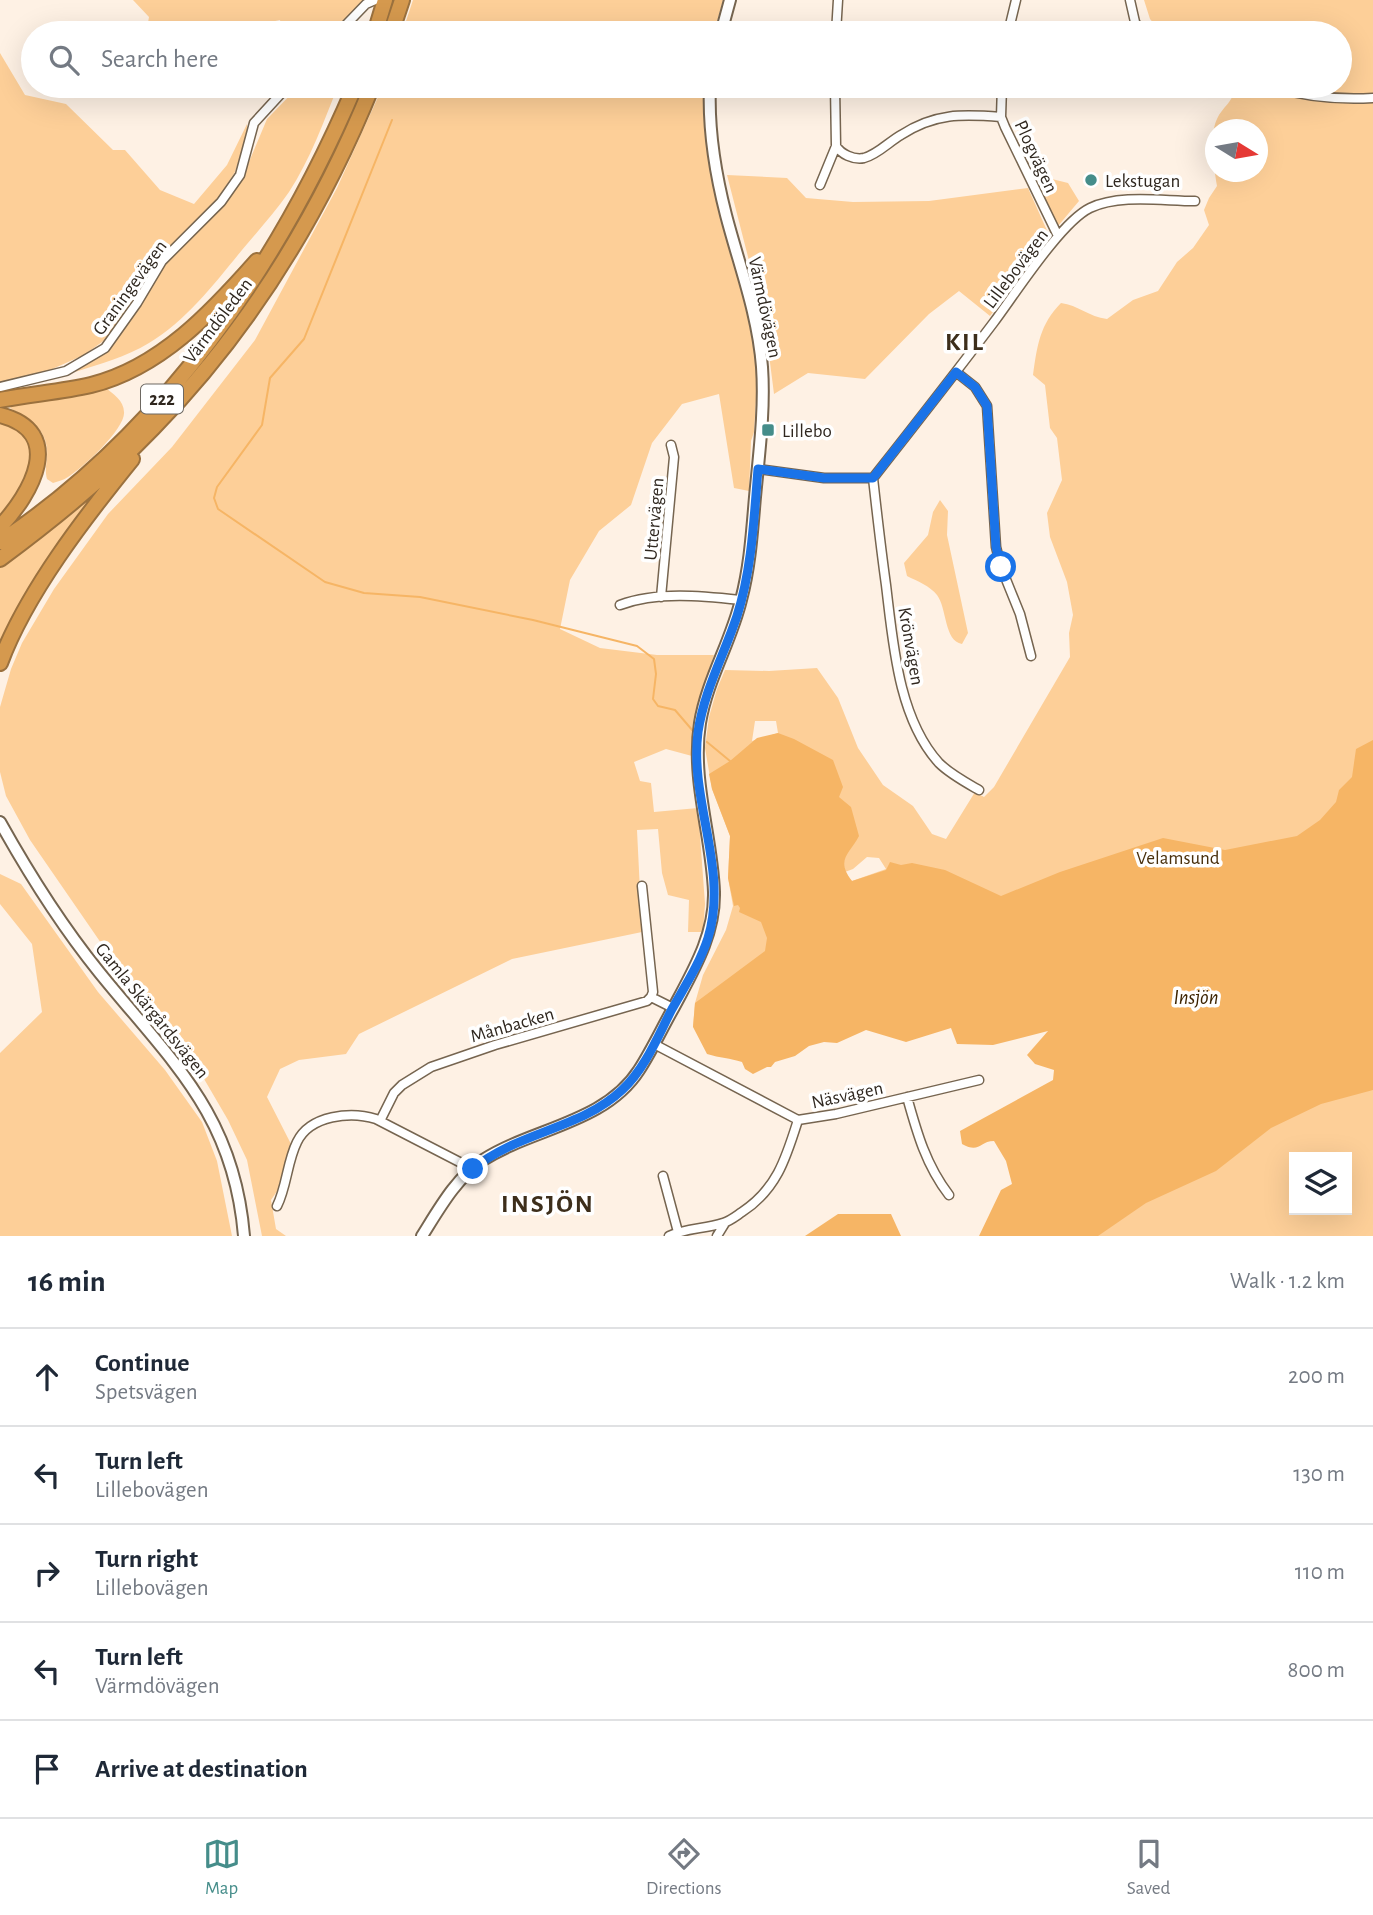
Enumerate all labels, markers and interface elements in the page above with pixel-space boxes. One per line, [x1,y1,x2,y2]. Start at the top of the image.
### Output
search box [21,21,1352,98]
icon: search [45,41,83,79]
text: Search here [101,46,219,72]
street label: Plogvägen [1011,118,1061,196]
north arrow [1205,119,1268,182]
marker: Lekstugan [1083,172,1099,188]
place label: Lekstugan [1105,172,1180,191]
street label: Lillebovägen [980,226,1052,312]
street label: Graningevägen [90,237,171,339]
street label: Värmdövägen [745,255,785,360]
street label: Värmdöleden [180,275,256,367]
district label: KIL [945,329,985,355]
road number: 222 [141,384,183,414]
marker: Lillebo [760,422,776,438]
place label: Lillebo [782,422,832,441]
street label: Uttervägen [641,477,668,561]
route start [985,551,1016,582]
street label: Krönvägen [894,606,927,687]
park label: Velamsund [1136,849,1220,868]
street label: Gamla Skärgårdsvägen [91,940,212,1082]
water label: Insjön [1173,987,1219,1008]
street label: Månbacken [468,1004,556,1046]
street label: Näsvägen [810,1079,885,1112]
map controls [1289,1152,1352,1215]
button: layers [1289,1152,1352,1215]
route end [457,1153,488,1184]
district label: INSJÖN [501,1190,595,1217]
text: 16 min [28,1267,106,1297]
text: Walk · 1.2 km [1230,1270,1345,1293]
text: Continue [95,1350,190,1376]
icon: ahead [28,1358,66,1396]
text: 200 m [1288,1365,1345,1388]
text: Spetsvägen [95,1381,198,1404]
text: Turn left [95,1448,183,1474]
icon: left [28,1456,66,1494]
text: 130 m [1293,1463,1345,1486]
text: Lillebovägen [95,1479,209,1502]
text: Turn right [95,1546,198,1572]
icon: right [28,1554,66,1592]
text: 110 m [1295,1561,1345,1584]
text: Lillebovägen [95,1577,209,1600]
text: Turn left [95,1644,183,1670]
icon: left [28,1652,66,1690]
text: 800 m [1288,1659,1345,1682]
text: Värmdövägen [95,1675,220,1698]
icon: arrive [28,1750,66,1788]
text: Arrive at destination [95,1756,308,1782]
tab: Map [203,1835,241,1900]
tab: Directions [646,1835,722,1900]
tab: Saved [1127,1835,1170,1900]

